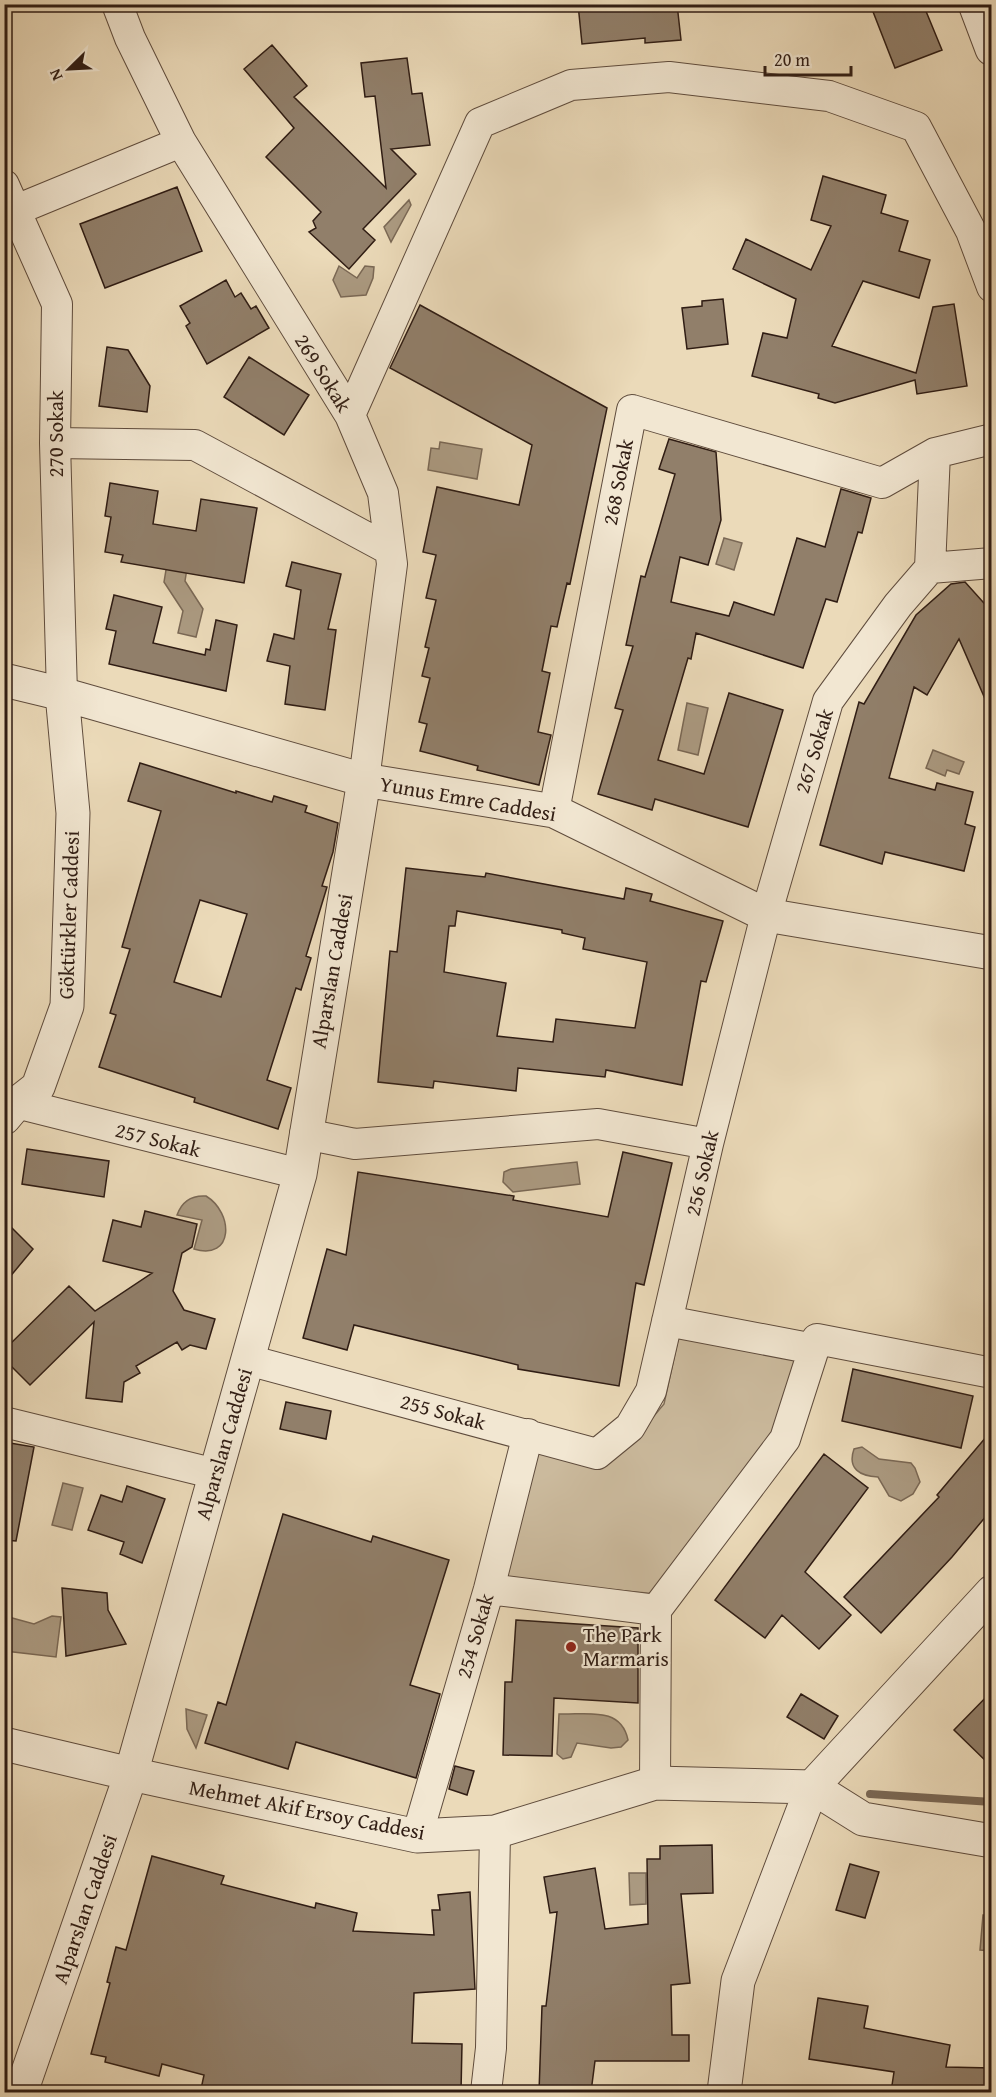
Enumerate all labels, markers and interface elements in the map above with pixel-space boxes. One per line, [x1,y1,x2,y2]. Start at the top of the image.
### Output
north arrow [39,39,99,99]
scale bar [765,39,850,77]
text: 20 m [774,46,810,73]
text: N [42,65,68,85]
street label: 269 Sokak [287,328,360,418]
street label: 270 Sokak [40,390,71,478]
street label: 268 Sokak [594,436,641,528]
street label: 267 Sokak [786,704,841,797]
street label: Yunus Emre Caddesi [377,768,559,829]
street label: Göktürkler Caddesi [50,830,87,1000]
street label: Alparslan Caddesi [303,891,360,1051]
street label: 257 Sokak [112,1114,204,1165]
street label: 256 Sokak [677,1127,726,1219]
street label: Alparslan Caddesi [187,1364,260,1524]
street label: 255 Sokak [397,1385,490,1438]
street label: 254 Sokak [448,1589,502,1682]
place label: The Park Marmaris [583,1619,669,1674]
marker: The Park Marmaris [564,1640,578,1654]
street label: Mehmet Akif Ersoy Caddesi [186,1771,428,1848]
street label: Alparslan Caddesi [44,1829,125,1988]

